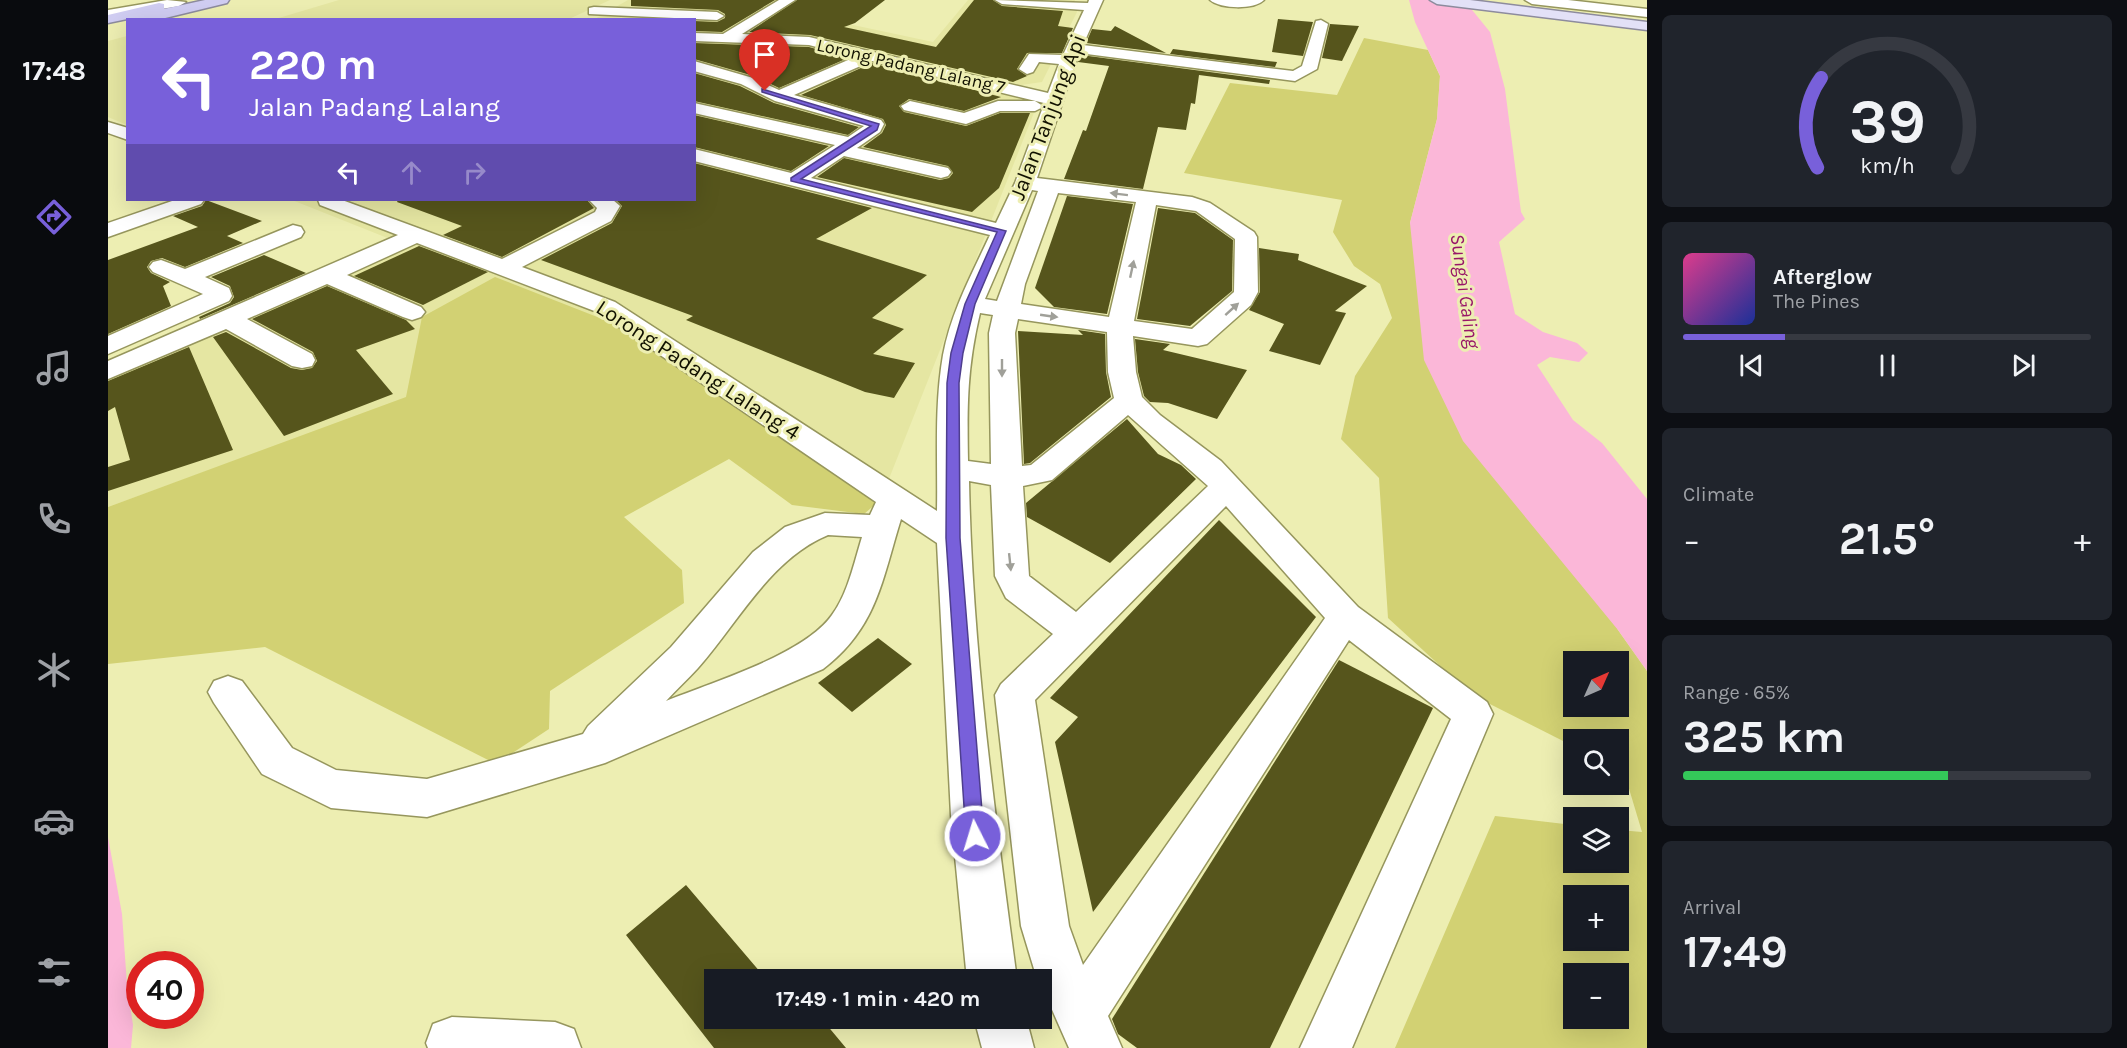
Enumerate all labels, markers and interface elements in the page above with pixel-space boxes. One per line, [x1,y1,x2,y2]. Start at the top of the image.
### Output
pin [739,29,790,91]
street label: Jalan Tanjung Api [1004,30,1092,204]
street label: Lorong Padang Lalang 7 [815,34,1008,99]
icon: arrive [748,38,781,71]
text: 220 m [249,40,377,90]
icon: left [150,42,228,120]
text: 17:48 [22,55,86,87]
text: 39 [1849,85,1925,158]
text: Jalan Padang Lalang [249,91,500,123]
text: km/h [1860,153,1914,178]
icon: left [332,156,365,189]
icon: ahead [395,156,428,189]
icon: right [458,156,491,189]
one-way arrow [1109,189,1128,199]
icon: directions [33,196,75,238]
water label: Sungai Galing [1446,232,1485,351]
one-way arrow [1128,259,1137,278]
text: Afterglow [1773,264,1872,290]
text: The Pines [1773,290,1860,313]
street label: Lorong Padang Lalang 4 [591,294,805,446]
one-way arrow [1224,302,1239,316]
one-way arrow [1040,311,1059,320]
icon: music [33,347,75,389]
icon: previous [1735,349,1768,382]
icon: pause [1871,349,1904,382]
icon: next [2007,349,2040,382]
one-way arrow [997,358,1007,377]
text: Climate [1683,483,1754,506]
icon: phone [33,498,75,540]
text: 21.5° [1839,513,1935,565]
text: − [1683,521,1700,559]
text: + [2074,521,2091,559]
one-way arrow [1006,553,1015,572]
icon: climate [33,649,75,691]
north arrow [1563,651,1629,717]
map controls [1563,651,1629,1029]
text: Range · 65% [1683,681,1790,704]
text: 325 km [1683,711,1845,763]
button: search [1563,729,1629,795]
icon: car [33,800,75,842]
position arrow [943,804,1007,868]
button: layers [1563,807,1629,873]
button: + [1563,885,1629,951]
text: Arrival [1683,896,1742,919]
text: 17:49 [1683,926,1788,978]
icon: filters [33,951,75,993]
speed limit sign: 40 [126,951,204,1029]
button: − [1563,963,1629,1029]
text: 17:49 · 1 min · 420 m [776,986,980,1012]

